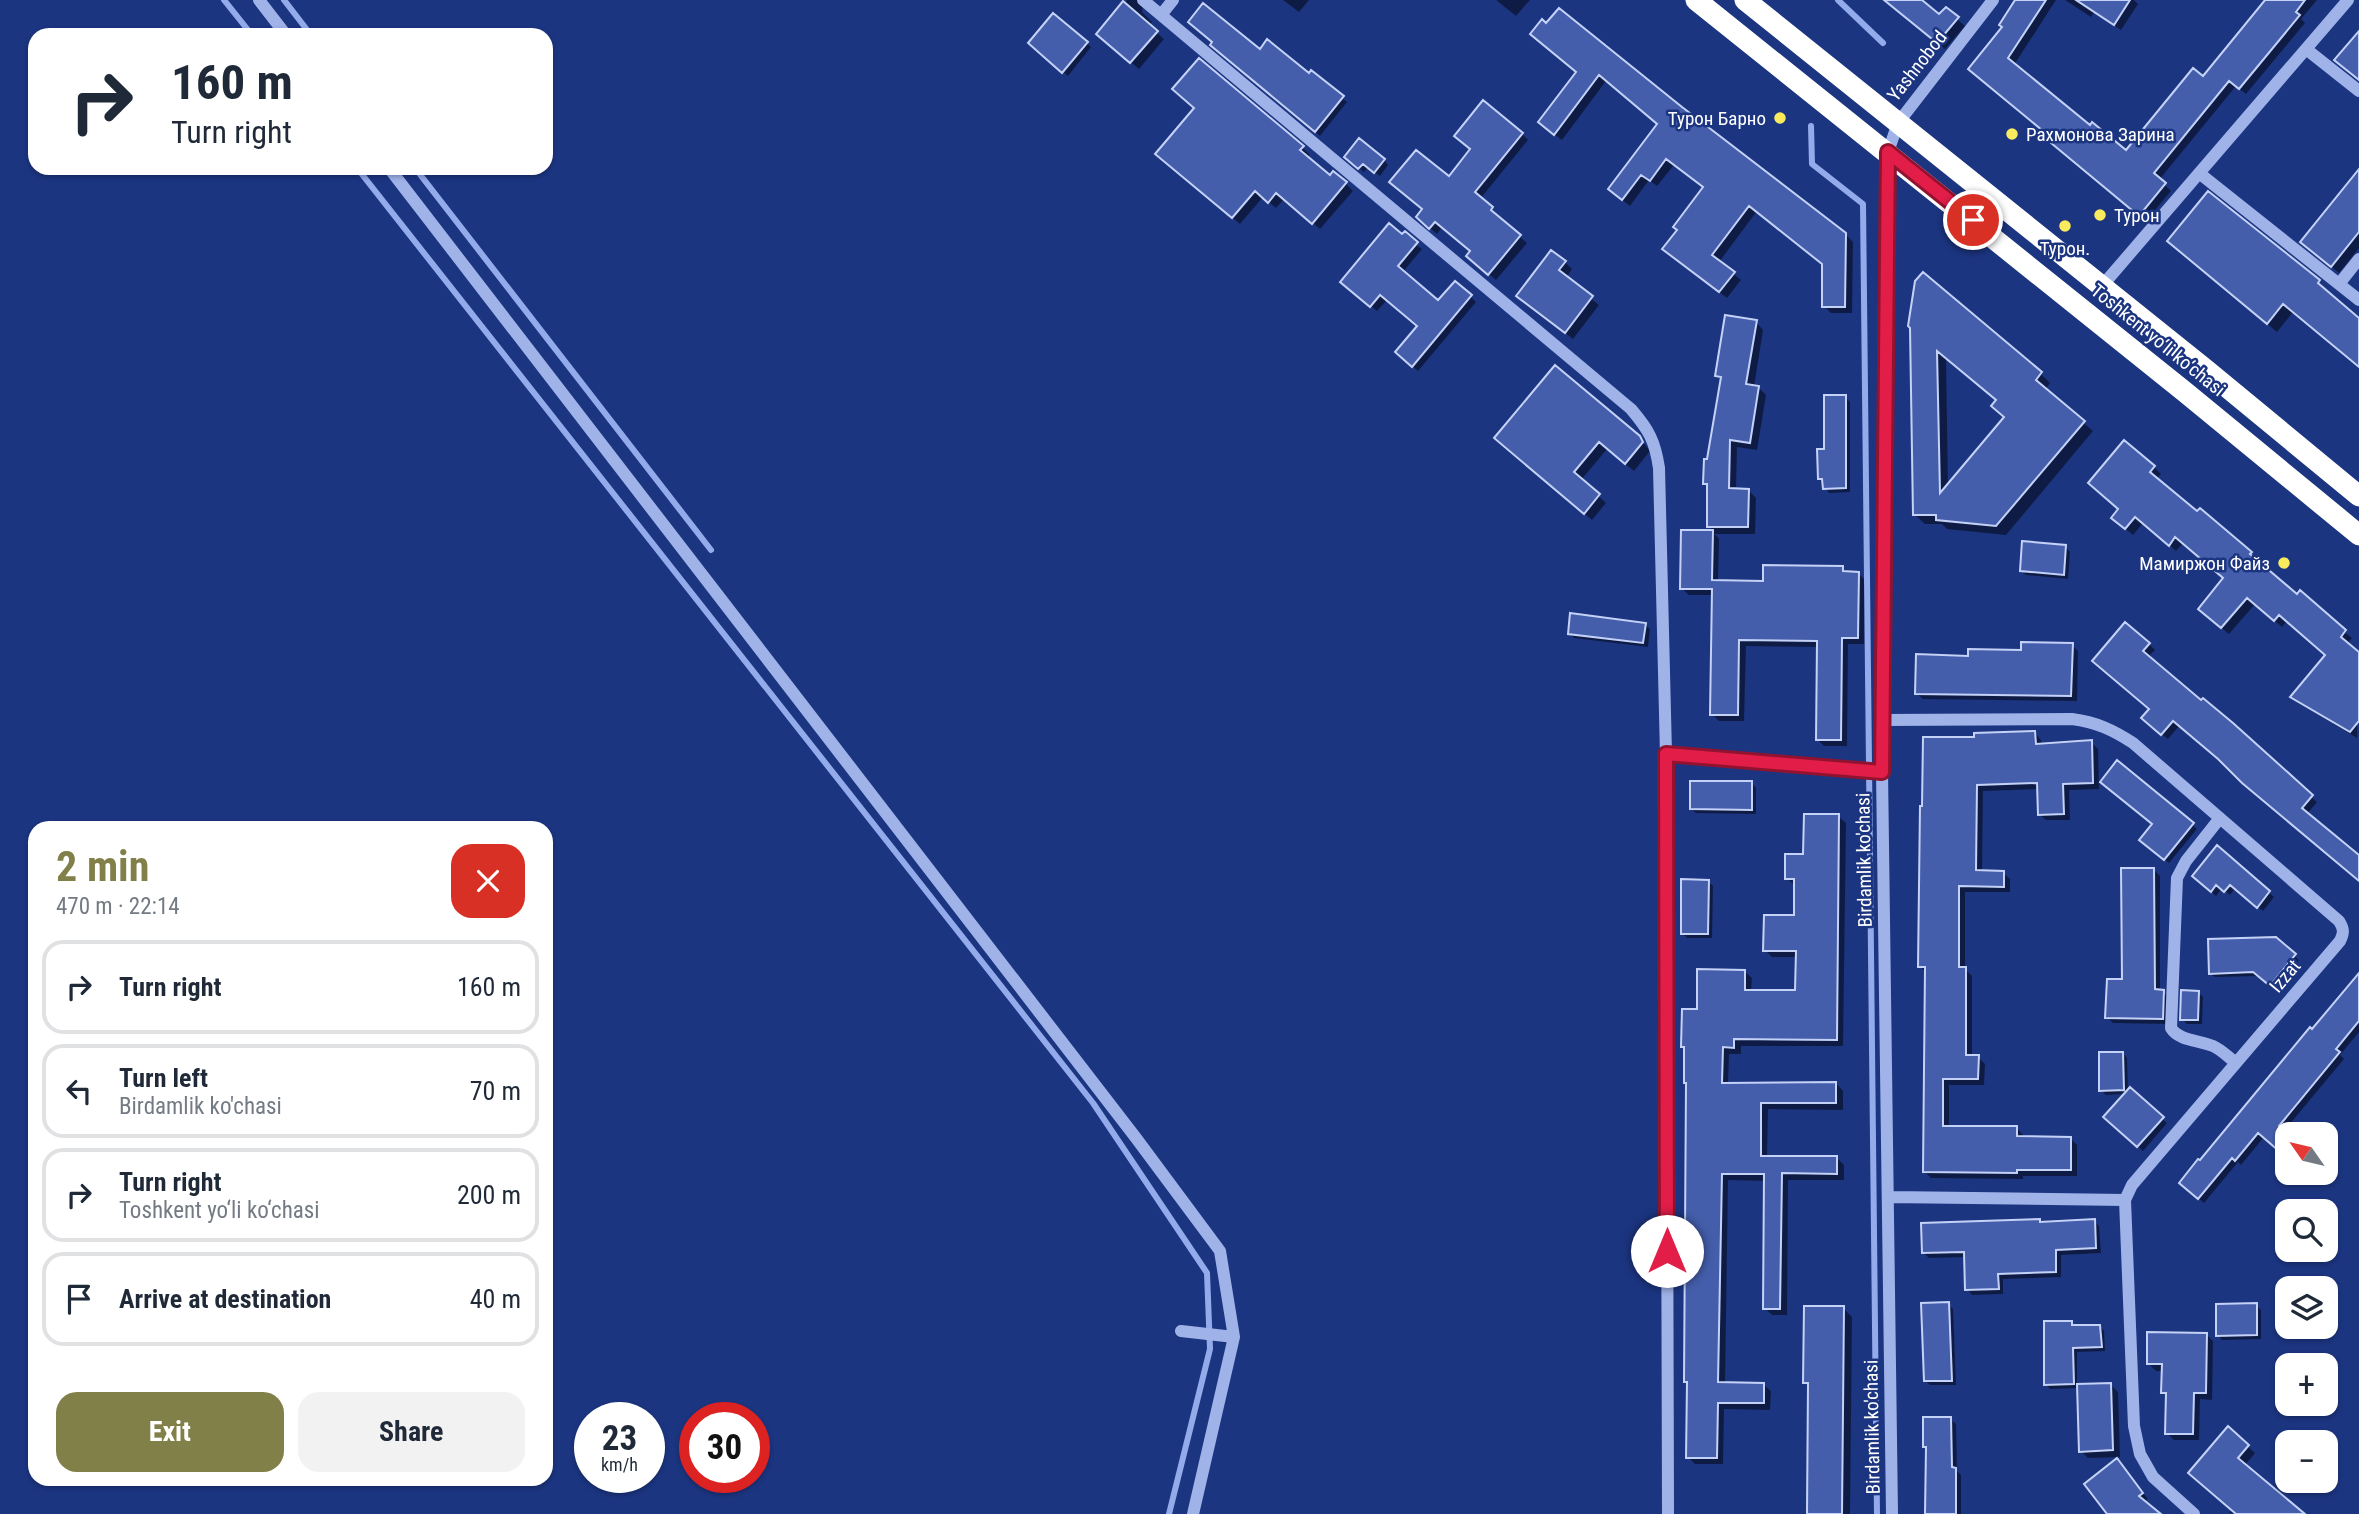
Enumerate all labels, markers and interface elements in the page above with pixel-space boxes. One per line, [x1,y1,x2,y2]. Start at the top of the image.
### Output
street label: Yashnobod [1882,26,1952,106]
text: 160 m [171,54,293,111]
icon: right [56,56,147,147]
place label: Турон Барно [1668,107,1766,130]
marker: Турон Барно [1772,110,1788,126]
text: Turn right [171,113,292,151]
place label: Рахмонова Зарина [2026,123,2175,146]
marker: Рахмонова Зарина [2004,126,2020,142]
pin [1943,190,2003,250]
icon: arrive [1954,201,1992,239]
place label: Турон [2114,204,2160,227]
marker: Турон [2092,207,2108,223]
marker: Турон. [2057,218,2073,234]
place label: Турон. [2040,237,2090,260]
street label: Toshkent yo‘li ko‘chasi [2086,279,2230,401]
place label: Мамиржон Файз [2139,552,2270,575]
marker: Мамиржон Файз [2276,555,2292,571]
street label: Birdamlik ko'chasi [1851,793,1877,927]
text: 2 min [56,842,149,891]
button: close [451,844,525,918]
text: 470 m · 22:14 [56,893,180,920]
street label: Izzat [2265,955,2305,997]
icon: right [60,968,98,1006]
text: Turn right [119,972,221,1002]
text: 160 m [457,972,521,1002]
text: Turn left [119,1063,208,1093]
icon: left [60,1072,98,1110]
text: 70 m [470,1076,521,1106]
text: Birdamlik ko'chasi [119,1093,282,1120]
north arrow [2275,1122,2338,1185]
map controls [2275,1122,2338,1493]
text: Turn right [119,1167,221,1197]
icon: right [60,1176,98,1214]
text: 200 m [457,1180,521,1210]
text: Toshkent yo‘li ko‘chasi [119,1197,320,1224]
button: search [2275,1199,2338,1262]
position arrow [1630,1214,1704,1288]
button: layers [2275,1276,2338,1339]
icon: arrive [60,1280,98,1318]
text: Arrive at destination [119,1284,331,1314]
text: 40 m [470,1284,521,1314]
button: + [2275,1353,2338,1416]
street label: Birdamlik ko'chasi [1859,1360,1885,1494]
button: Exit [56,1392,284,1472]
button: Share [298,1392,525,1472]
speed limit sign: 30 [679,1402,770,1493]
text: 23 [602,1418,637,1459]
button: − [2275,1430,2338,1493]
text: km/h [601,1454,638,1475]

